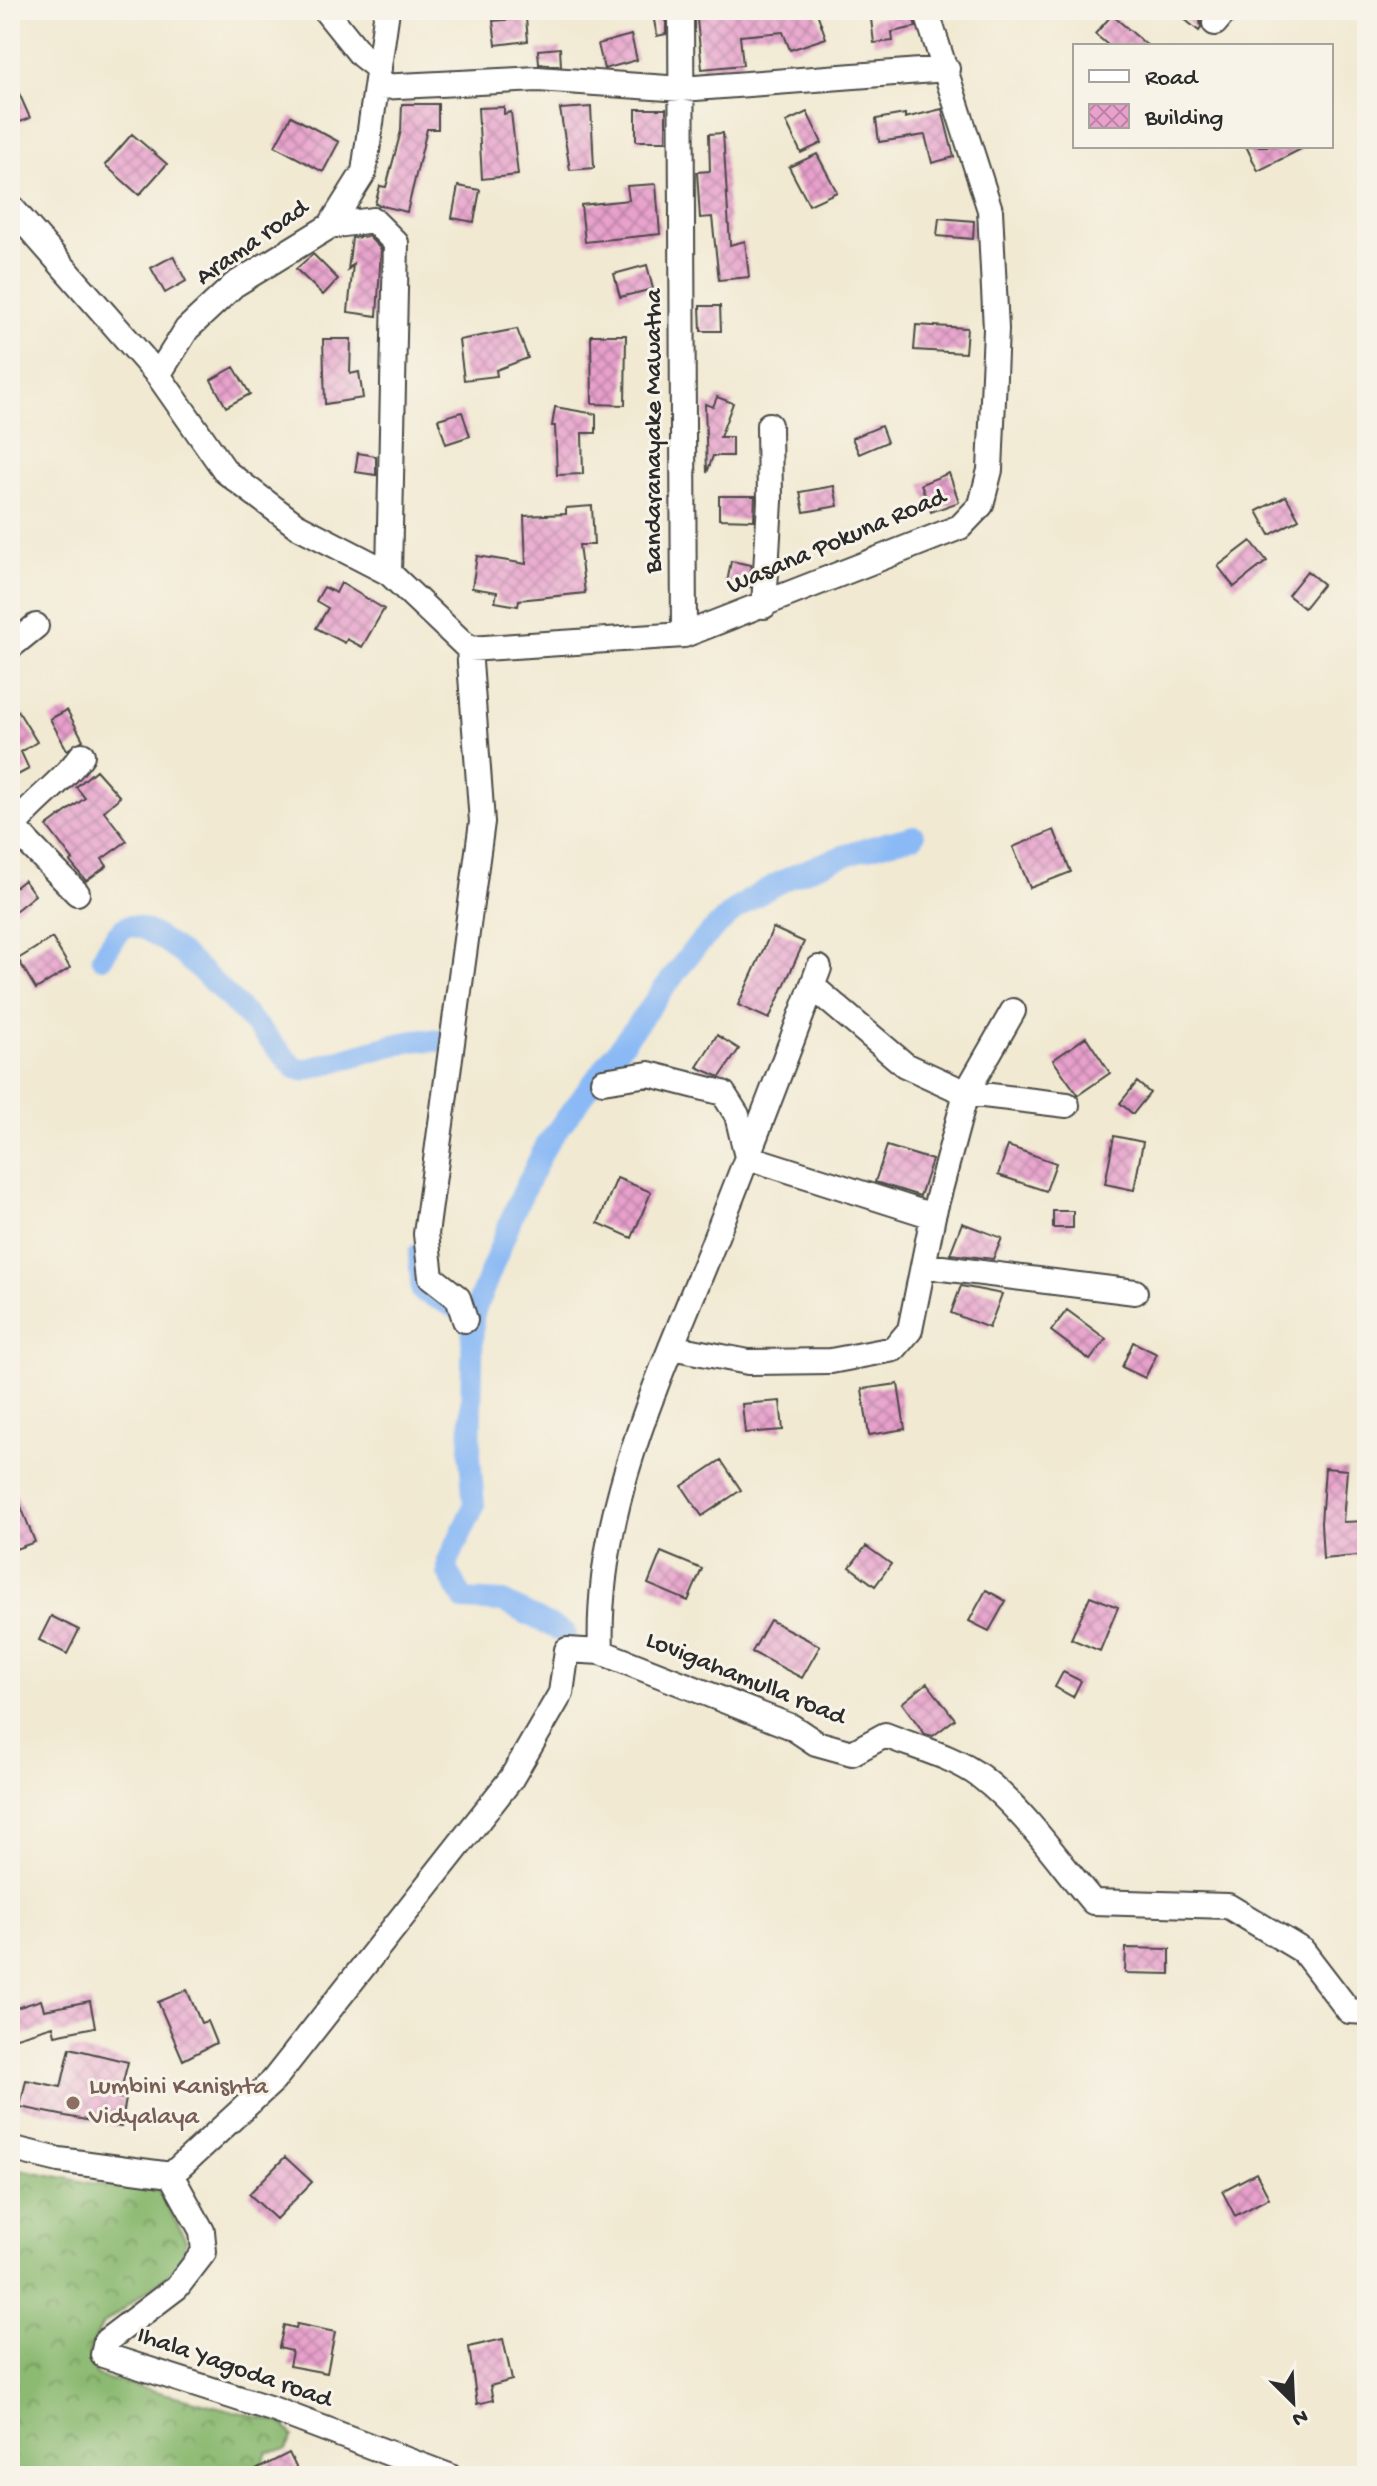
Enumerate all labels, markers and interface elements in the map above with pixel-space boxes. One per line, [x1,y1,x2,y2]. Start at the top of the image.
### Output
legend [1073,44,1333,148]
text: Road [1145,65,1199,94]
text: Building [1144,105,1223,134]
street label: Arama road [191,193,317,294]
street label: Bandaranayake Mawatha [640,287,671,574]
street label: Wasana Pokuna Road [723,482,953,603]
street label: Lovigahamulla road [641,1626,851,1735]
place label: Lumbini Kanishta Vidyalaya [88,2073,270,2134]
marker: Lumbini Kanishta Vidyalaya [64,2094,82,2112]
street label: Ihala Yagoda road [133,2321,337,2417]
north arrow [1253,2362,1333,2442]
text: N [1288,2402,1311,2431]

